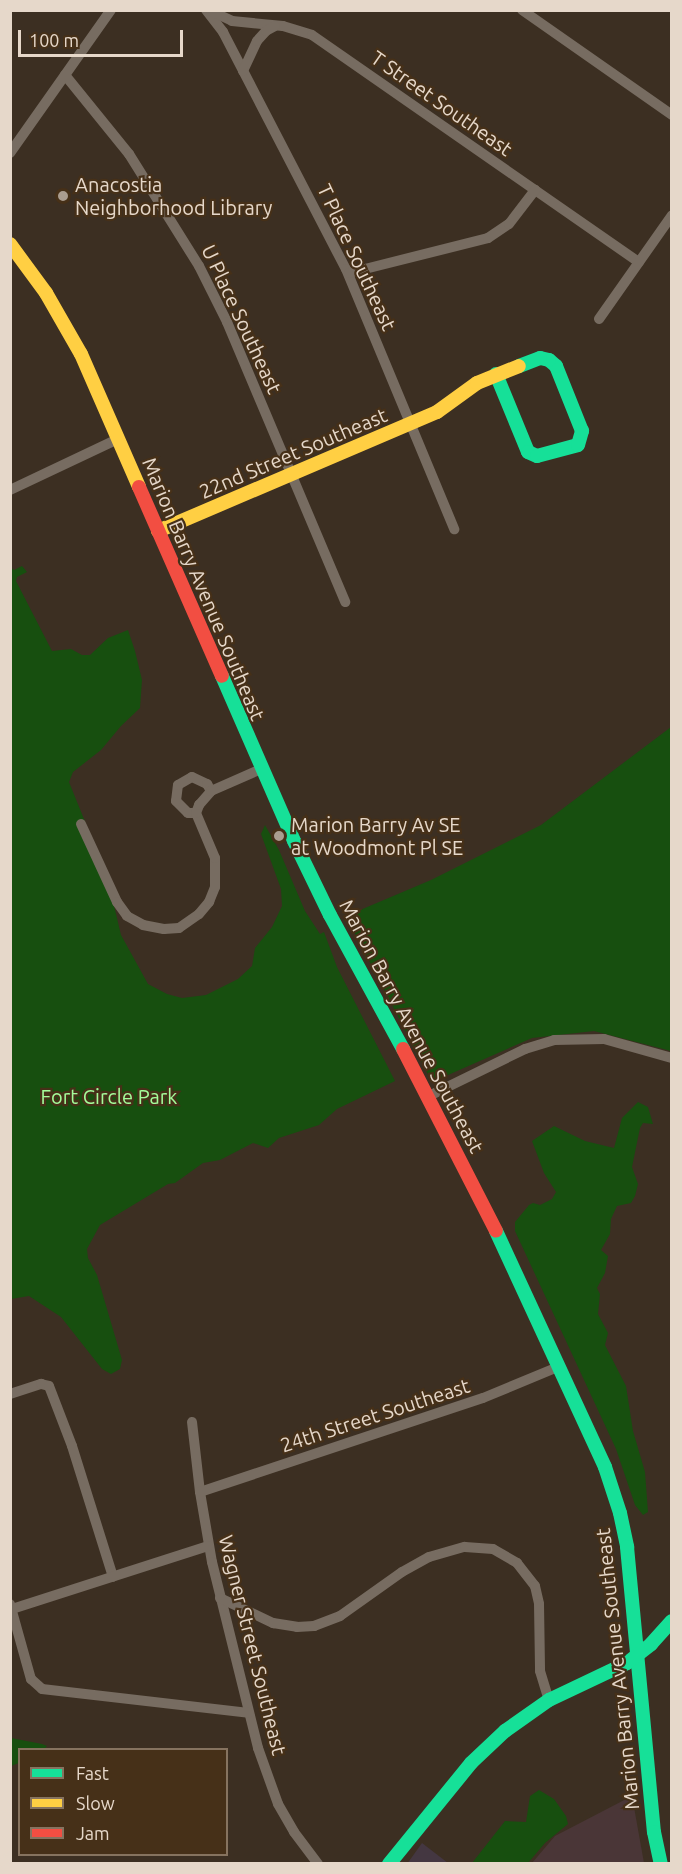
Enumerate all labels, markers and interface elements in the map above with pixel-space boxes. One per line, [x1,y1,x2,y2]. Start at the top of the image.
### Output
scale bar [21,18,186,56]
text: 100 m [29,30,79,50]
street label: T Street Southeast [367,45,517,161]
place label: Anacostia Neighborhood Library [75,172,272,219]
street label: T Place Southeast [313,180,401,334]
marker: Anacostia Neighborhood Library [56,189,70,203]
street label: U Place Southeast [197,241,287,397]
street label: 22nd Street Southeast [196,403,390,503]
street label: Marion Barry Avenue Southeast [138,454,270,724]
place label: Marion Barry Av SE at Woodmont Pl SE [291,813,463,860]
marker: Marion Barry Av SE at Woodmont Pl SE [272,829,286,843]
street label: Marion Barry Avenue Southeast [335,895,489,1157]
park label: Fort Circle Park [41,1084,177,1108]
street label: 24th Street Southeast [277,1373,473,1457]
street label: Marion Barry Avenue Southeast [590,1527,644,1811]
street label: Wagner Street Southeast [214,1533,292,1757]
legend [18,1748,228,1856]
text: Fast [76,1763,109,1783]
text: Slow [76,1793,115,1813]
text: Jam [76,1823,110,1843]

